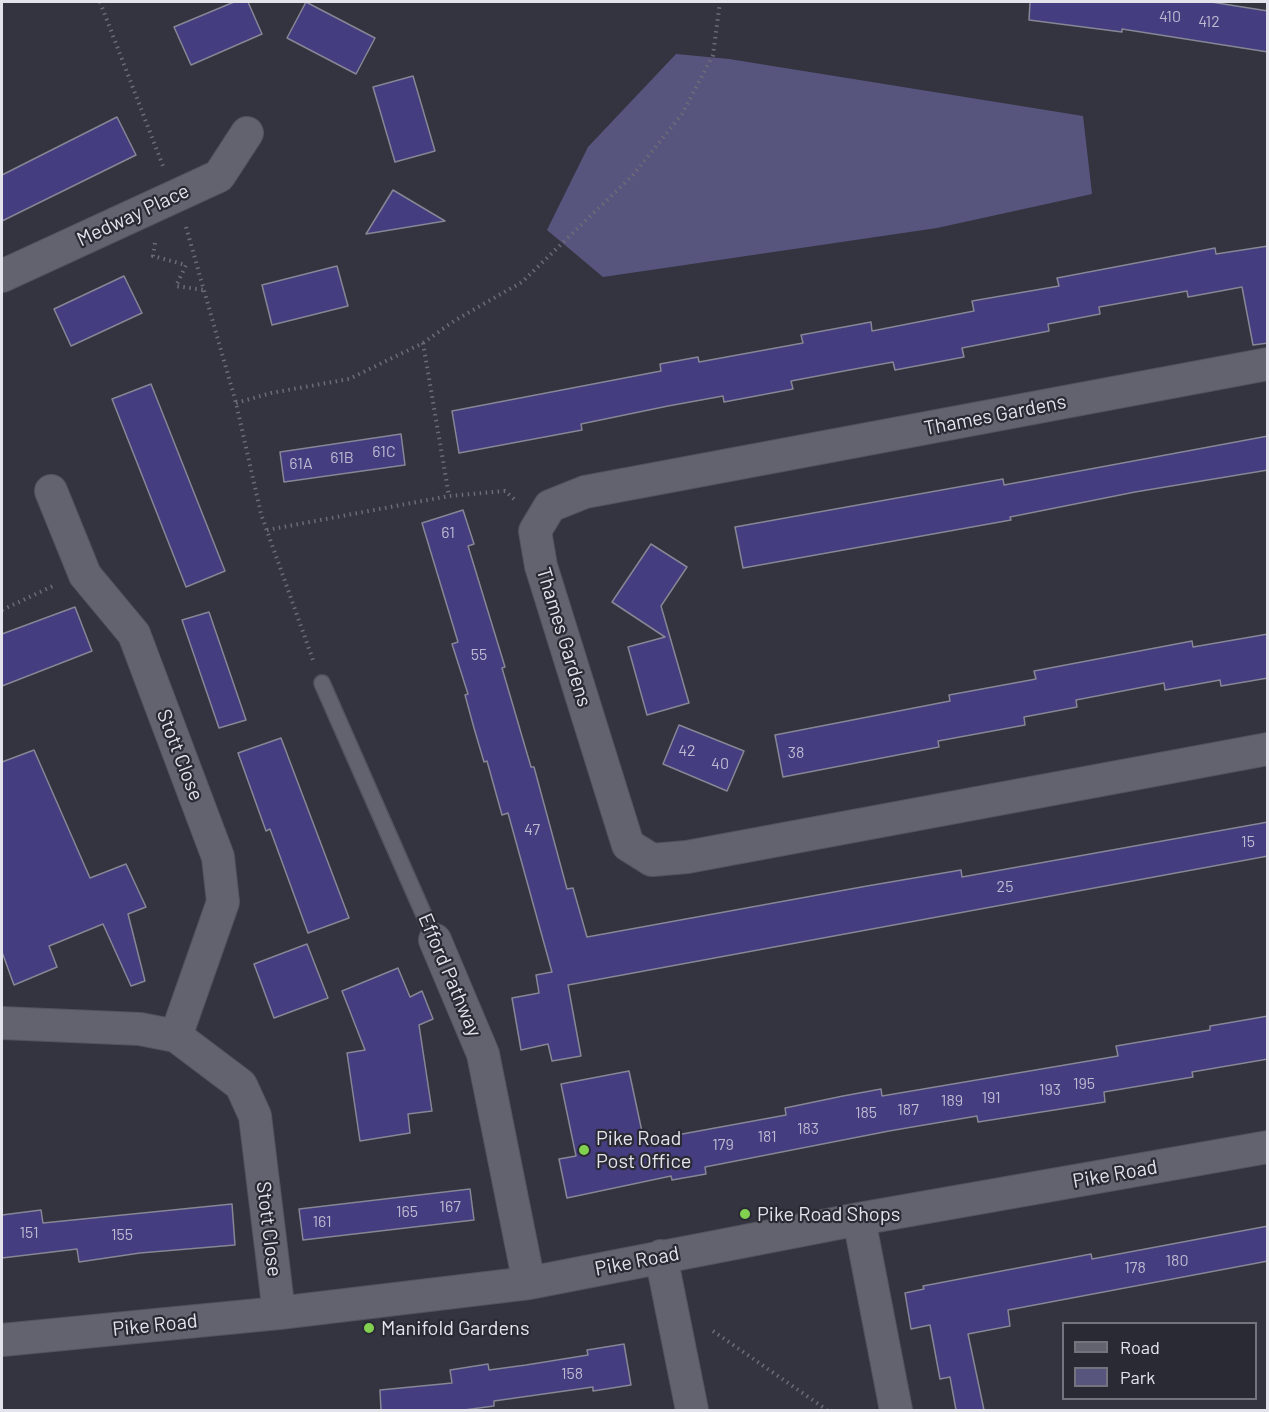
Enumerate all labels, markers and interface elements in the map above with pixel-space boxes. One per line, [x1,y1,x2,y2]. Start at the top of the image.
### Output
house number: 410 [1159,7,1181,27]
house number: 412 [1198,12,1220,32]
street label: Medway Place [73,179,193,251]
street label: Thames Gardens [922,389,1068,441]
house number: 61C [372,442,396,462]
house number: 61B [330,448,354,468]
house number: 61A [289,454,313,474]
house number: 61 [441,523,455,543]
street label: Thames Gardens [531,564,597,710]
house number: 55 [471,645,487,665]
street label: Stott Close [152,706,208,804]
house number: 42 [678,741,696,761]
house number: 38 [788,743,804,763]
house number: 40 [711,754,729,774]
house number: 47 [524,820,540,840]
house number: 15 [1241,832,1255,852]
house number: 25 [997,877,1013,897]
street label: Efford Pathway [413,910,487,1040]
house number: 195 [1073,1074,1095,1094]
house number: 193 [1039,1080,1061,1100]
house number: 191 [981,1088,1001,1108]
house number: 189 [941,1091,963,1111]
house number: 187 [897,1100,919,1120]
house number: 185 [855,1103,877,1123]
house number: 183 [797,1119,819,1139]
place label: Pike Road Post Office [596,1126,691,1173]
house number: 181 [757,1127,777,1147]
house number: 179 [712,1135,734,1155]
marker: Pike Road Post Office [577,1143,591,1157]
street label: Pike Road [1071,1155,1159,1193]
street label: Stott Close [251,1180,287,1278]
house number: 167 [439,1197,461,1217]
house number: 165 [396,1202,418,1222]
place label: Pike Road Shops [757,1202,900,1226]
marker: Pike Road Shops [738,1207,752,1221]
house number: 161 [312,1212,332,1232]
house number: 151 [20,1223,38,1243]
house number: 155 [111,1225,133,1245]
street label: Pike Road [593,1241,681,1281]
house number: 180 [1166,1251,1188,1271]
house number: 178 [1124,1258,1146,1278]
street label: Pike Road [111,1309,199,1341]
place label: Manifold Gardens [381,1316,529,1340]
marker: Manifold Gardens [362,1321,376,1335]
legend [1062,1322,1257,1400]
text: Road [1120,1336,1160,1358]
house number: 158 [561,1364,583,1384]
text: Park [1120,1366,1155,1388]

